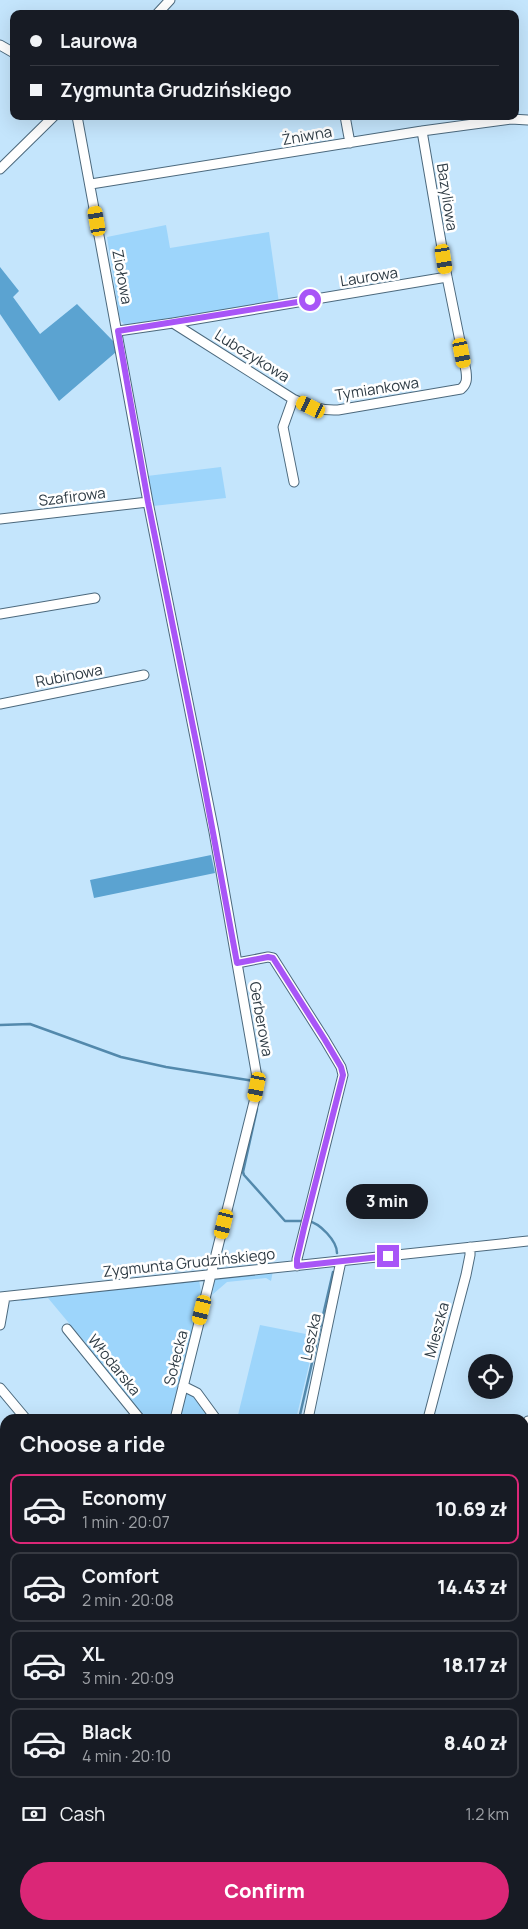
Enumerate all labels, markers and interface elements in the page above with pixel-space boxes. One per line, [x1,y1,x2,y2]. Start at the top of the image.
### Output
text: Laurowa [60,28,137,54]
text: Zygmunta Grudzińskiego [60,77,292,103]
street label: Żniwna [280,121,334,150]
street label: Bazyliowa [432,162,463,232]
car [87,205,106,237]
car [434,243,453,275]
street label: Ziołowa [107,248,138,306]
street label: Laurowa [339,262,399,291]
route start [299,289,321,311]
street label: Lubczykowa [211,324,294,387]
car [451,337,472,369]
street label: Tymiankowa [334,372,420,405]
car [294,394,327,420]
street label: Szafirowa [37,482,107,511]
street label: Rubinowa [34,659,104,692]
street label: Gerberowa [245,980,278,1058]
car [246,1071,267,1103]
callout: 3 min [347,1184,429,1218]
text: 3 min [366,1190,408,1212]
car [213,1208,234,1240]
street label: Zygmunta Grudzińskiego [102,1243,276,1282]
route end [377,1245,399,1267]
car [191,1294,212,1326]
street label: Mieszka [419,1300,454,1360]
street label: Leszka [295,1311,326,1363]
street label: Sołecka [159,1328,193,1388]
street label: Włodarska [83,1330,146,1400]
map controls [468,1354,513,1399]
button: locate [468,1354,513,1399]
text: Choose a ride [20,1429,165,1459]
text: Economy [82,1485,166,1511]
icon: car [22,1487,67,1532]
text: 10.69 zł [436,1496,507,1522]
text: 1 min · 20:07 [82,1511,170,1533]
text: Comfort [82,1563,159,1589]
icon: car [22,1565,67,1610]
text: 14.43 zł [437,1574,507,1600]
text: 2 min · 20:08 [82,1589,174,1611]
text: XL [82,1641,105,1667]
icon: car [22,1643,67,1688]
text: 18.17 zł [443,1652,507,1678]
text: 3 min · 20:09 [82,1667,174,1689]
text: Black [82,1719,131,1745]
icon: car [22,1721,67,1766]
text: 8.40 zł [444,1730,507,1756]
text: 4 min · 20:10 [82,1745,171,1767]
icon: cash [20,1800,48,1828]
text: Cash [60,1801,105,1827]
text: 1.2 km [466,1803,509,1825]
button: Confirm [20,1862,509,1920]

